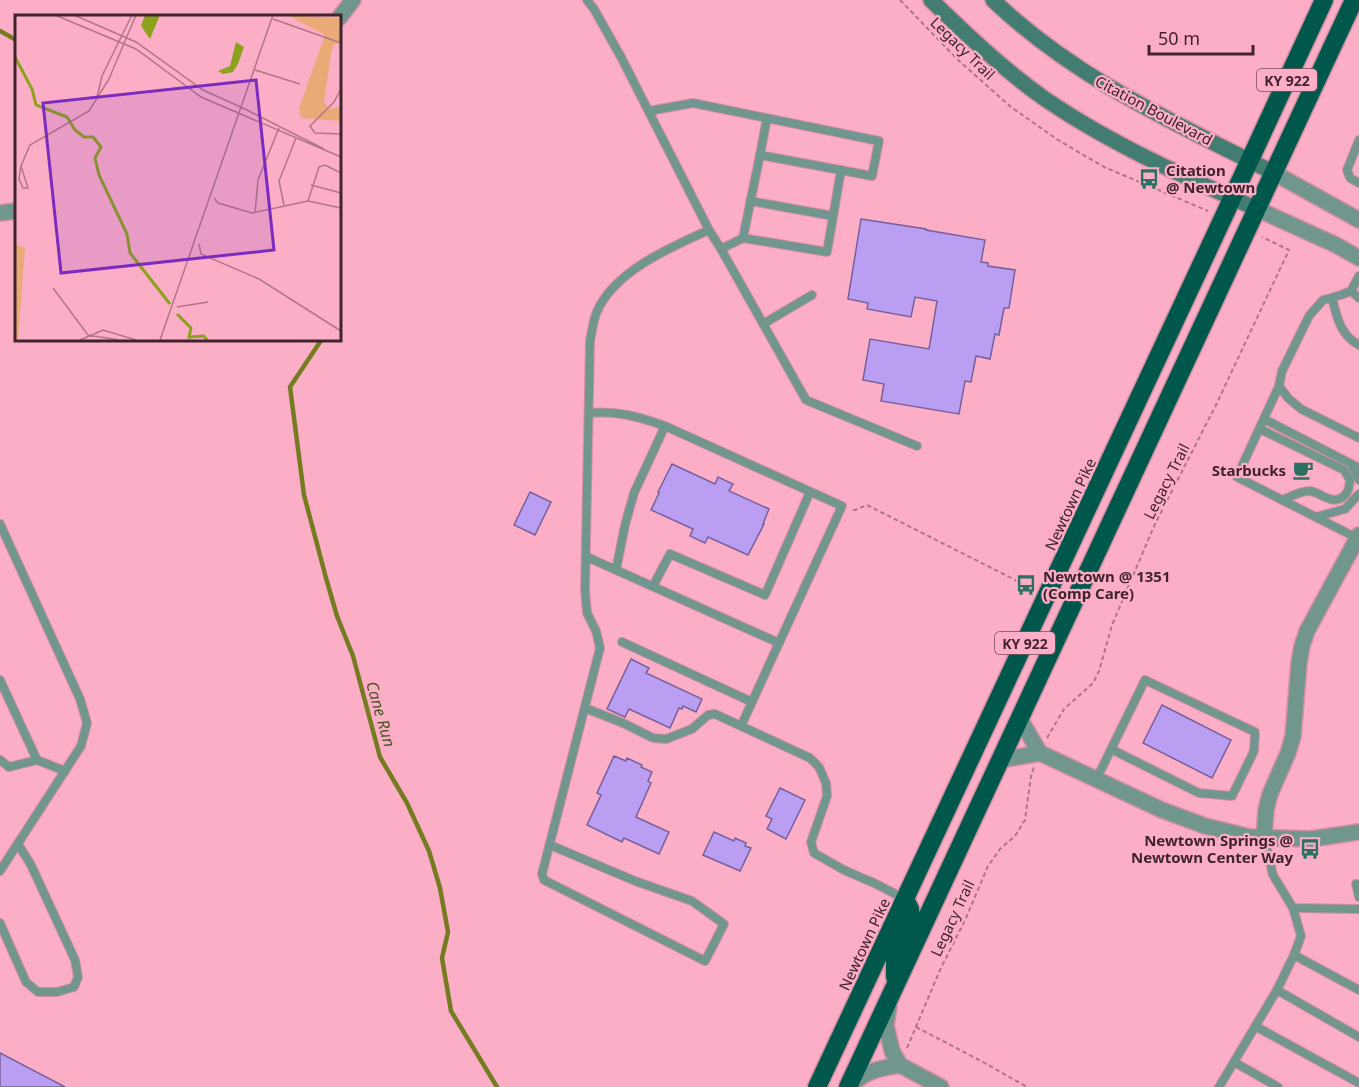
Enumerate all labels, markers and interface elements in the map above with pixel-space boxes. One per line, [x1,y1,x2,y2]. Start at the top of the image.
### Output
street label: Legacy Trail [926,12,1000,84]
inset map [15,15,340,340]
scale bar [1149,18,1252,56]
text: 50 m [1158,26,1200,50]
road number: KY 922 [1257,69,1317,91]
street label: Citation Boulevard [1092,71,1216,149]
place label: Citation @ Newtown [1166,160,1255,197]
bus stop icon: Citation @ Newtown [1137,167,1161,191]
street label: Legacy Trail [1138,440,1194,522]
street label: Newtown Pike [1040,454,1100,554]
cafe icon: Starbucks [1291,458,1315,482]
place label: Starbucks [1212,460,1286,480]
place label: Newtown @ 1351 (Comp Care) [1043,566,1170,603]
bus stop icon: Newtown @ 1351 (Comp Care) [1014,573,1038,597]
road number: KY 922 [995,632,1055,654]
water label: Cane Run [361,678,401,750]
place label: Newtown Springs @ Newtown Center Way [1131,830,1293,867]
bus stop icon: Newtown Springs @ Newtown Center Way [1298,837,1322,861]
street label: Legacy Trail [926,876,978,960]
street label: Newtown Pike [834,894,894,994]

